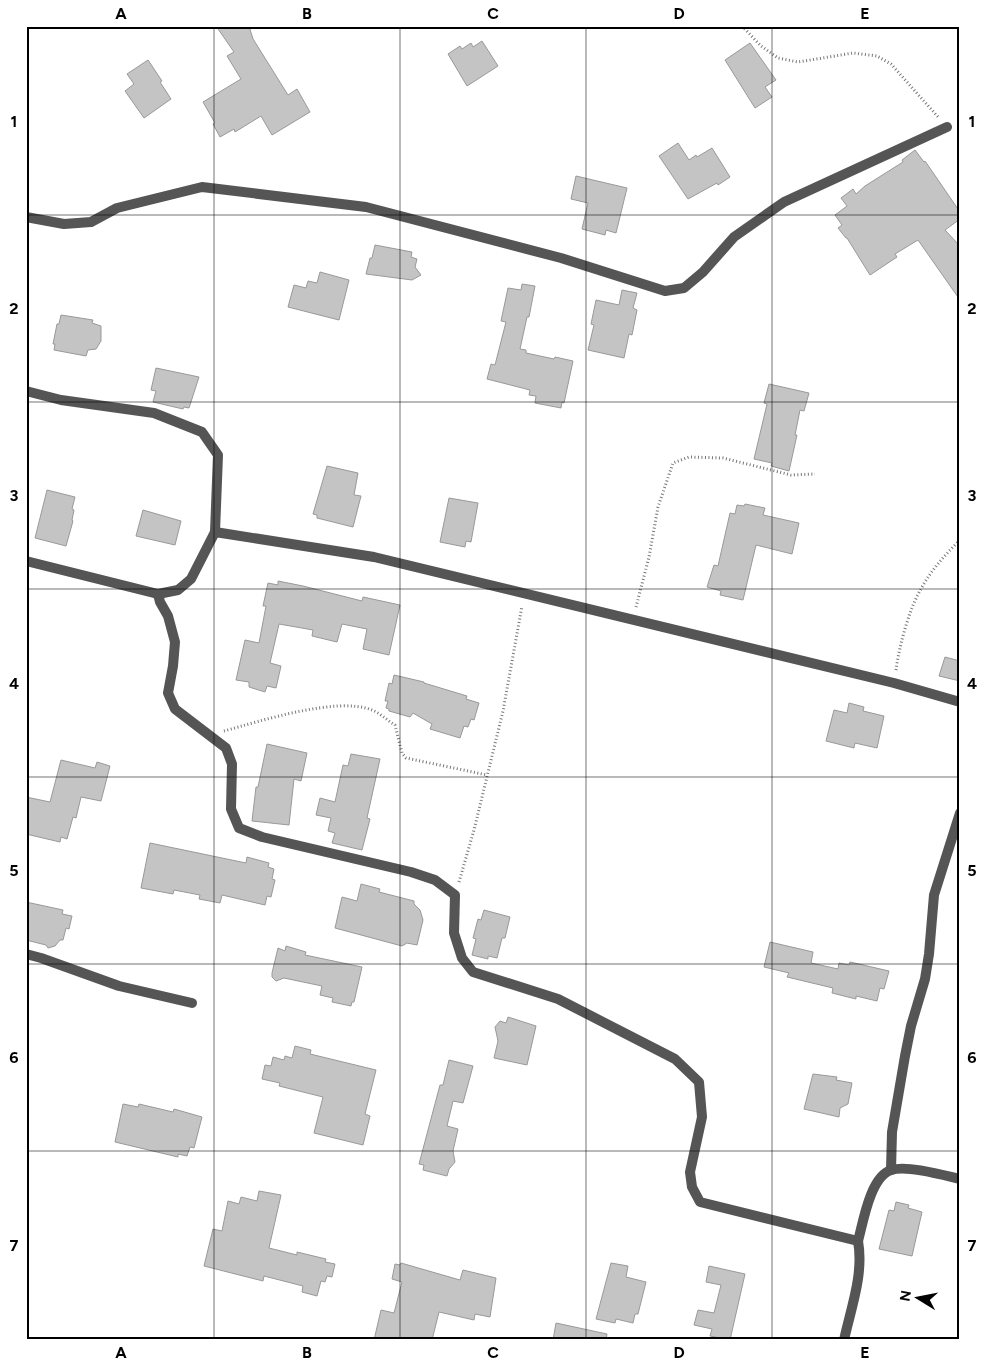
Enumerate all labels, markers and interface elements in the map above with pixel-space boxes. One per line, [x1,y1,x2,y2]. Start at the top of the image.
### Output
text: A [115,4,127,23]
text: B [302,4,312,23]
text: C [487,4,499,23]
text: D [673,4,685,23]
text: E [860,4,870,23]
text: 1 [11,112,17,131]
text: 1 [969,112,975,131]
text: 2 [9,299,19,318]
text: 2 [967,299,977,318]
text: 3 [10,486,19,505]
text: 3 [968,486,977,505]
text: 4 [9,674,19,693]
text: 4 [967,674,977,693]
text: 5 [9,861,19,880]
text: 5 [967,861,977,880]
text: 6 [9,1048,19,1067]
text: 6 [967,1048,977,1067]
text: 7 [10,1236,19,1255]
text: 7 [968,1236,977,1255]
north arrow [894,1274,944,1324]
text: N [896,1289,915,1303]
text: A [115,1343,127,1362]
text: B [302,1343,312,1362]
text: C [487,1343,499,1362]
text: D [673,1343,685,1362]
text: E [860,1343,870,1362]

